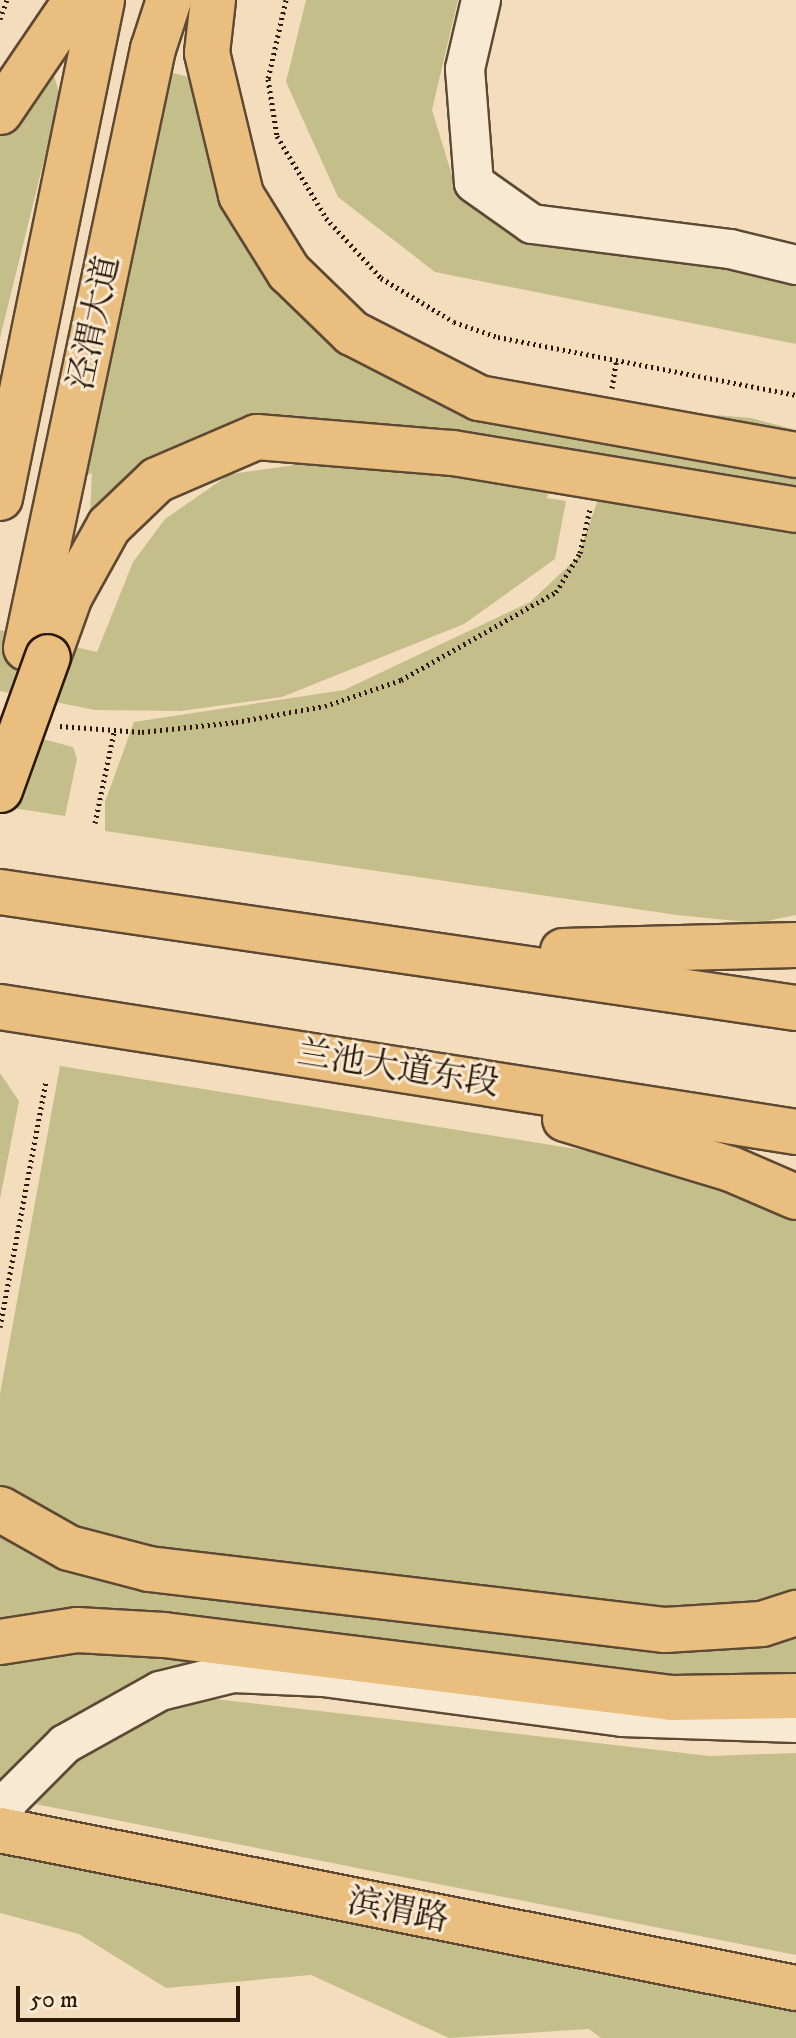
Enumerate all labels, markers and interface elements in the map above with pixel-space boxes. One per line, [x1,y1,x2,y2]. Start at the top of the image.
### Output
street label: 泾渭大道 [61,252,129,394]
street label: 兰池大道东段 [294,1033,502,1105]
street label: 滨渭路 [344,1881,452,1941]
scale bar [20,1970,244,2020]
text: 50 m [30,1985,78,2015]

